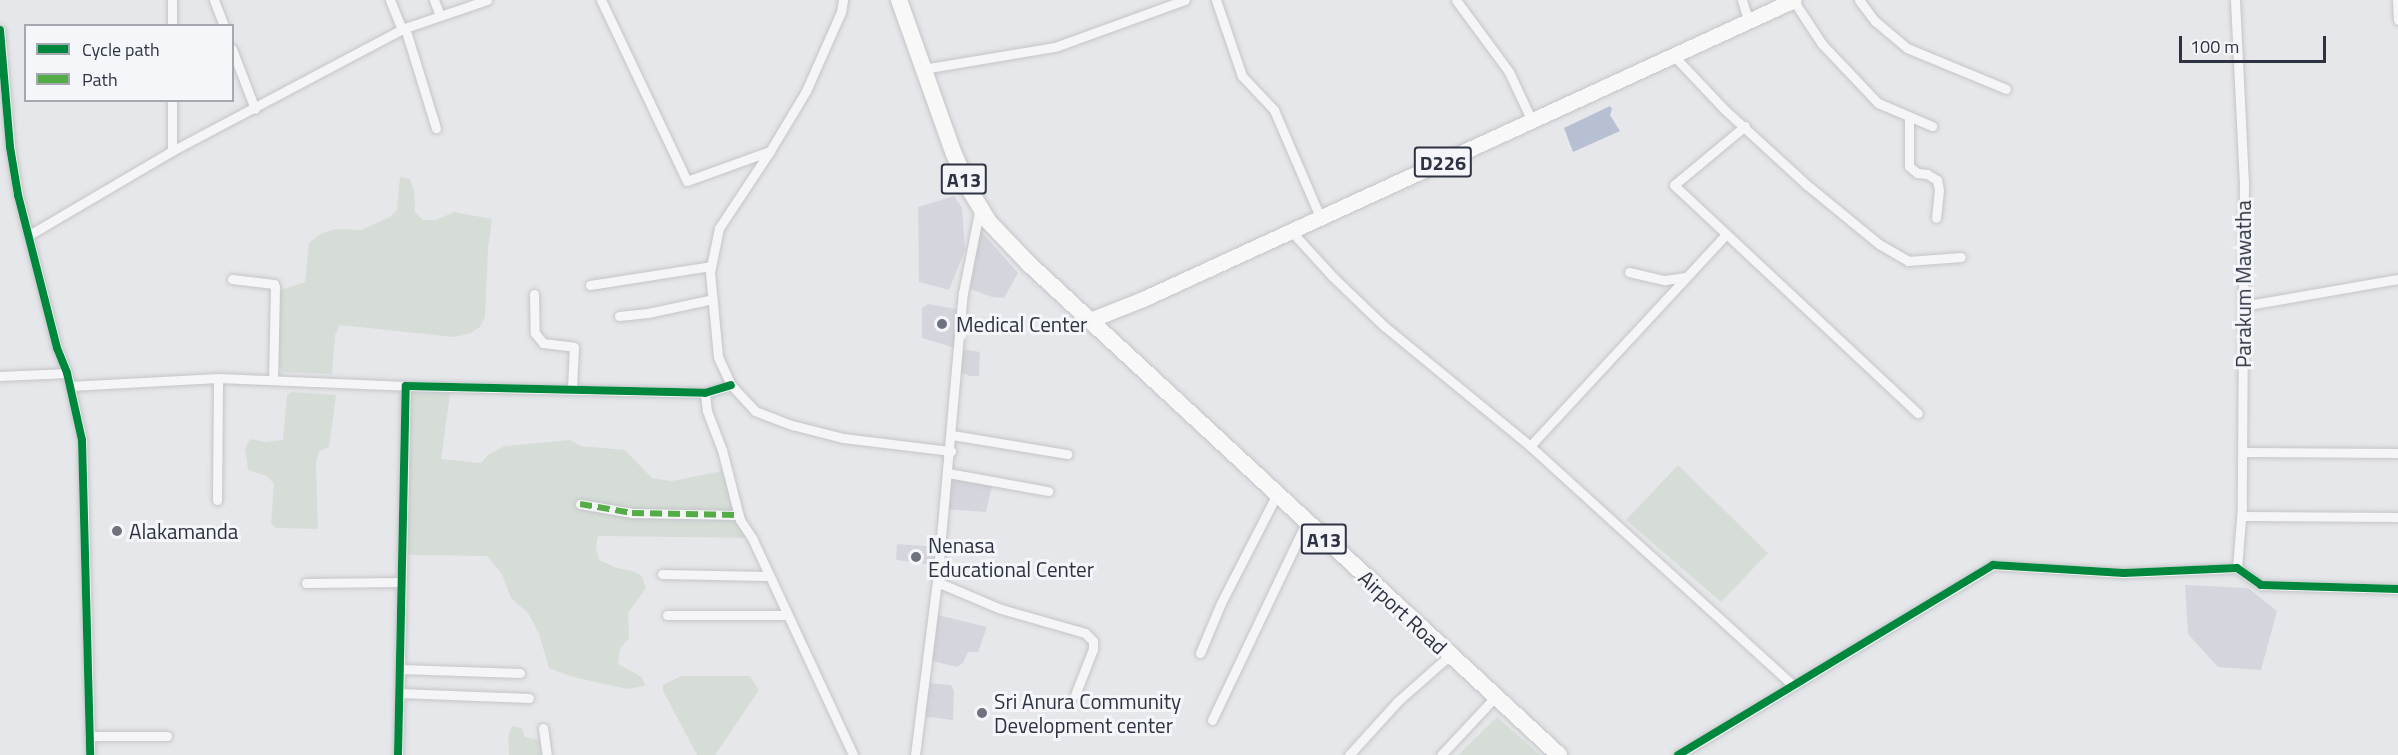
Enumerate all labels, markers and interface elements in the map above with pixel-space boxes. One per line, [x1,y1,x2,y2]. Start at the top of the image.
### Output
legend [24,24,234,102]
scale bar [2182,24,2329,62]
text: 100 m [2190,33,2239,60]
text: Cycle path [82,36,160,63]
text: Path [82,66,118,93]
road number: D226 [1413,145,1473,179]
road number: A13 [940,162,988,196]
street label: Parakum Mawatha [2230,200,2256,368]
place label: Medical Center [956,311,1087,337]
marker: Medical Center [933,315,951,333]
place label: Alakamanda [129,518,238,544]
road number: A13 [1300,522,1348,556]
marker: Alakamanda [110,524,124,538]
place label: Nenasa Educational Center [928,532,1094,582]
marker: Nenasa Educational Center [909,550,923,564]
street label: Airport Road [1354,565,1452,659]
place label: Sri Anura Community Development center [994,688,1181,738]
marker: Sri Anura Community Development center [975,706,989,720]

